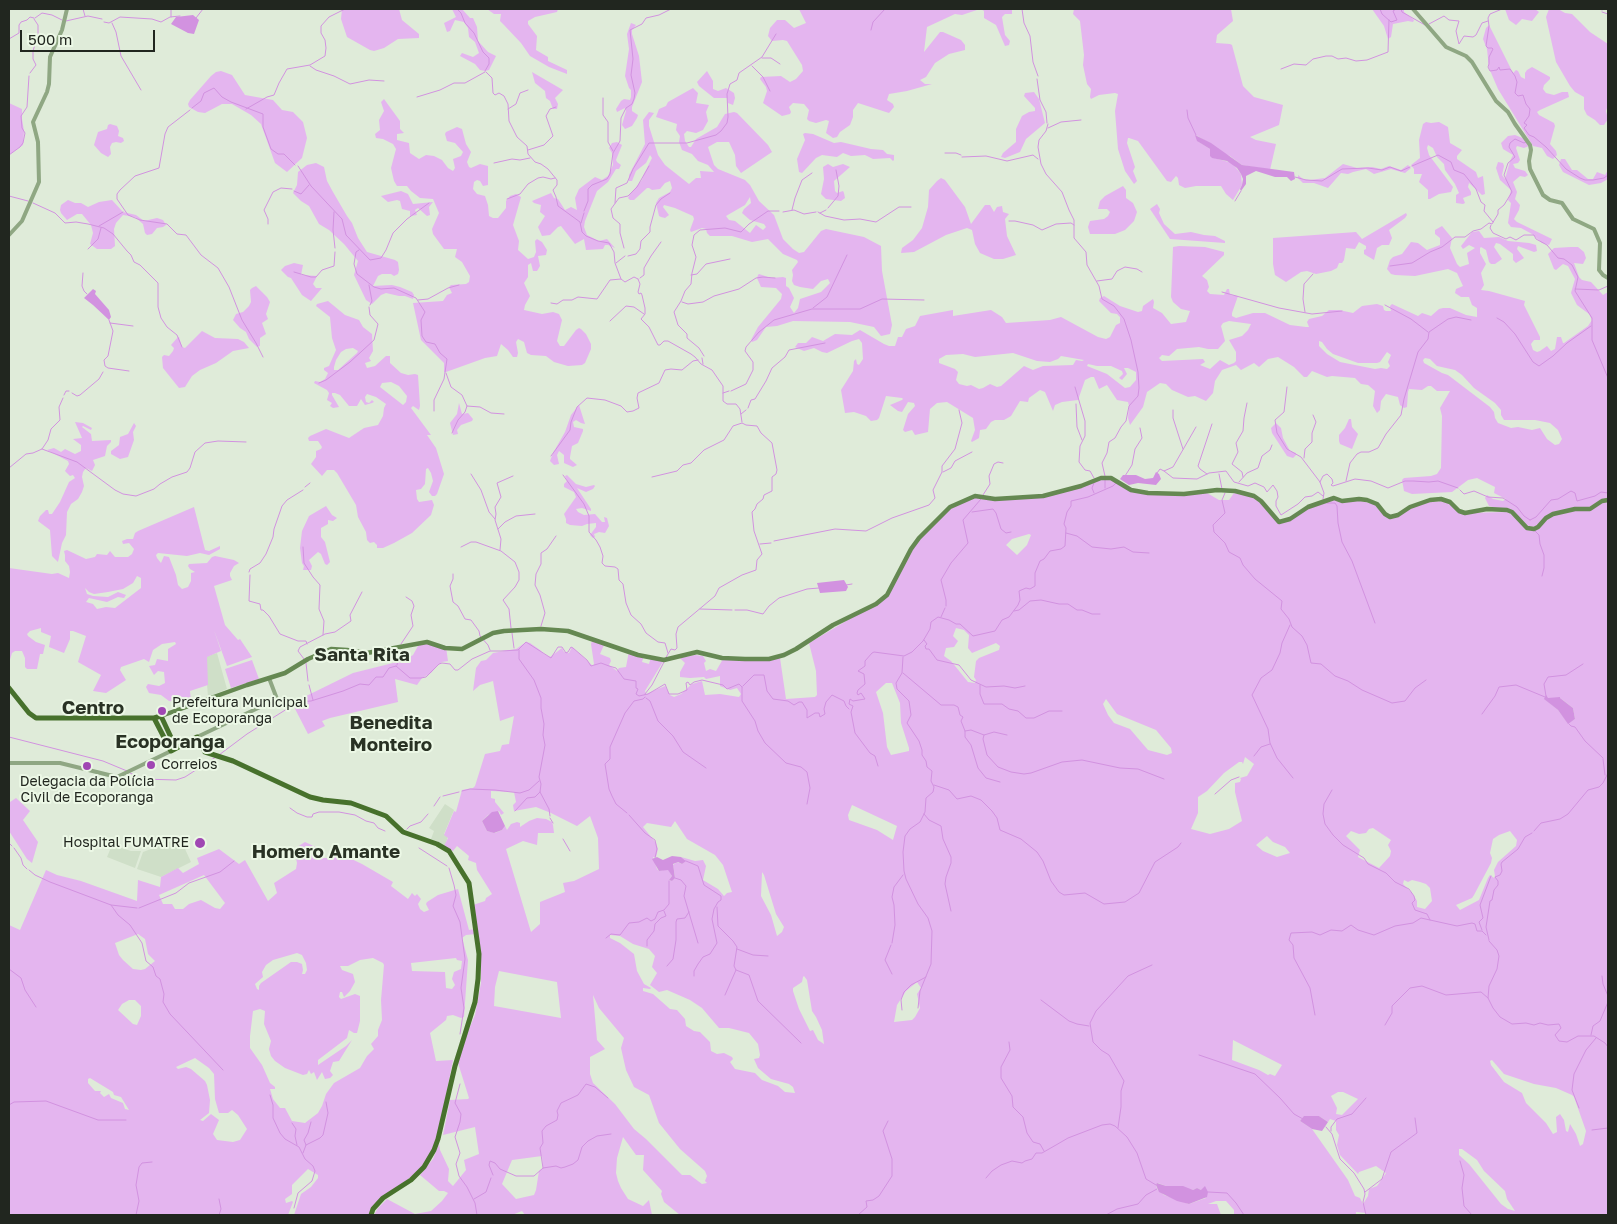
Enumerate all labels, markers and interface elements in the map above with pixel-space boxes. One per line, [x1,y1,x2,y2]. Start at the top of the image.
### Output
scale bar [22,20,158,52]
text: 500 m [28,30,72,48]
district label: Santa Rita [314,644,410,666]
place label: Prefeitura Municipal de Ecoporanga [172,695,307,728]
district label: Centro [62,697,124,719]
marker: Prefeitura Municipal de Ecoporanga [156,705,168,717]
district label: Benedita Monteiro [350,712,432,756]
district label: Ecoporanga [115,731,225,753]
place label: Correios [161,757,217,773]
marker: Correios [145,759,157,771]
marker: Delegacia da Polícia Civil de Ecoporanga [81,760,93,772]
place label: Delegacia da Polícia Civil de Ecoporanga [20,774,154,806]
place label: Hospital FUMATRE [63,835,189,851]
marker: Hospital FUMATRE [193,836,207,850]
district label: Homero Amante [252,841,400,863]

